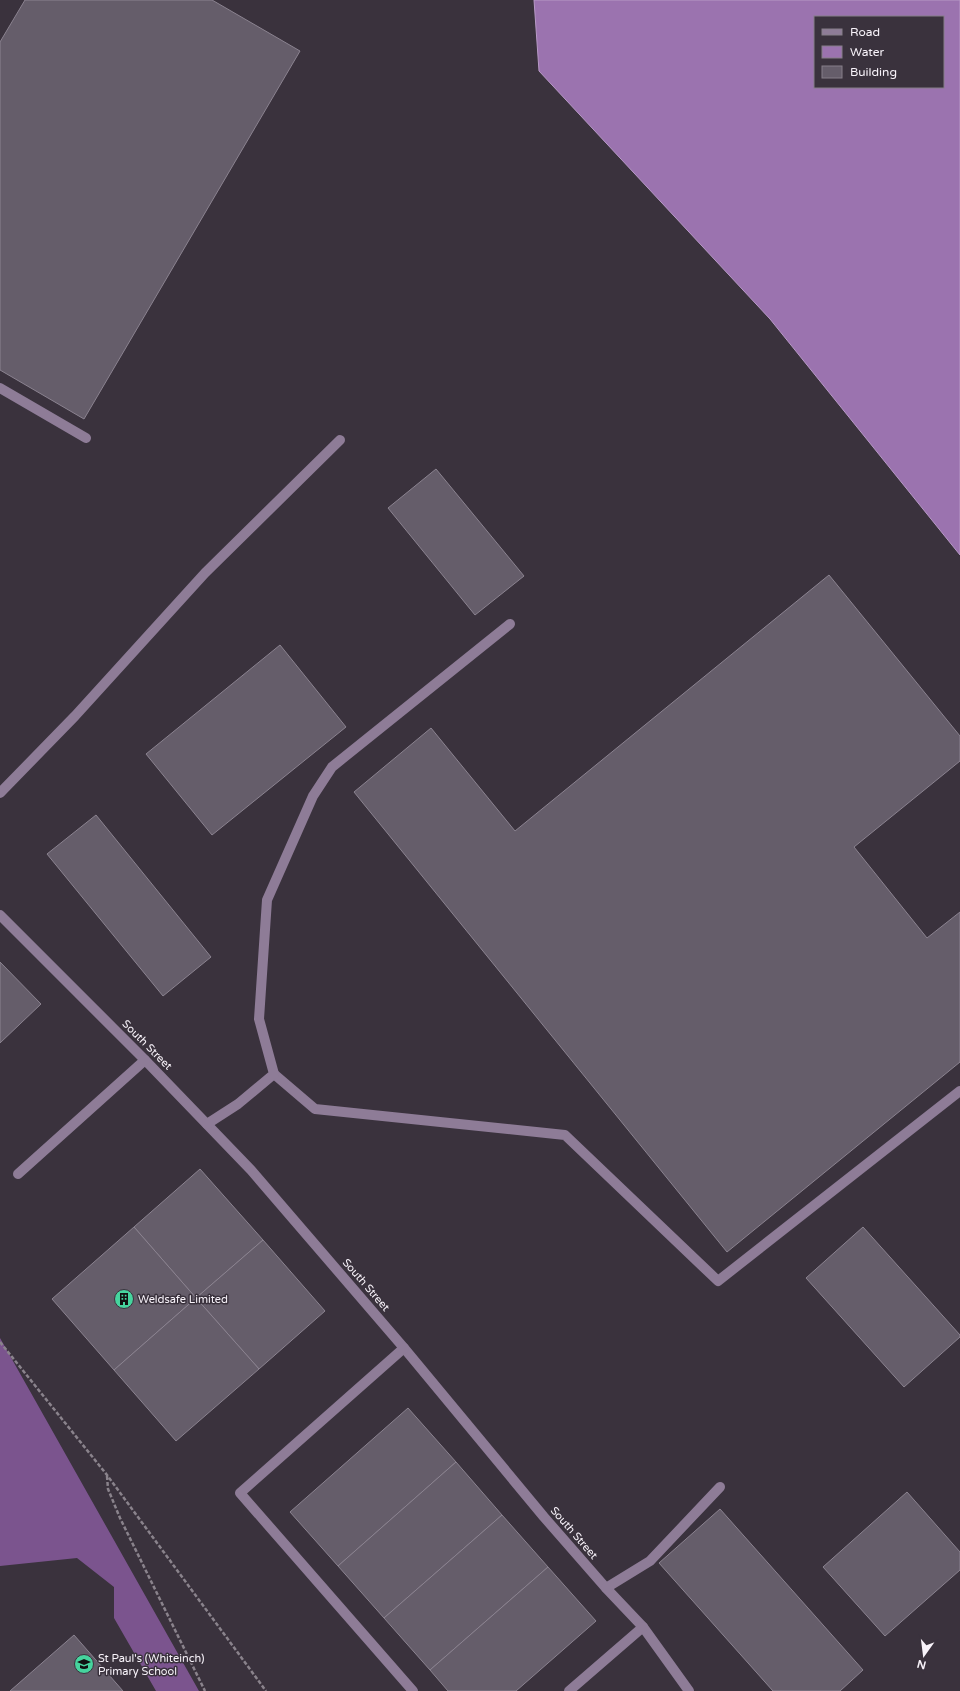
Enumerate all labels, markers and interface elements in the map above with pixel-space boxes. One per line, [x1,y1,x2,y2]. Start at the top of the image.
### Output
legend [814,16,944,88]
text: Road [850,25,880,39]
text: Water [850,45,885,59]
text: Building [850,65,897,79]
street label: South Street [119,1017,175,1073]
street label: South Street [340,1256,392,1314]
building icon: Weldsafe Limited [113,1288,135,1310]
place label: Weldsafe Limited [138,1293,228,1306]
street label: South Street [548,1504,600,1562]
north arrow [904,1635,944,1675]
place label: St Paul's (Whiteinch) Primary School [98,1652,204,1678]
school or university icon: St Paul's (Whiteinch) Primary School [73,1653,95,1675]
text: N [916,1657,928,1672]

